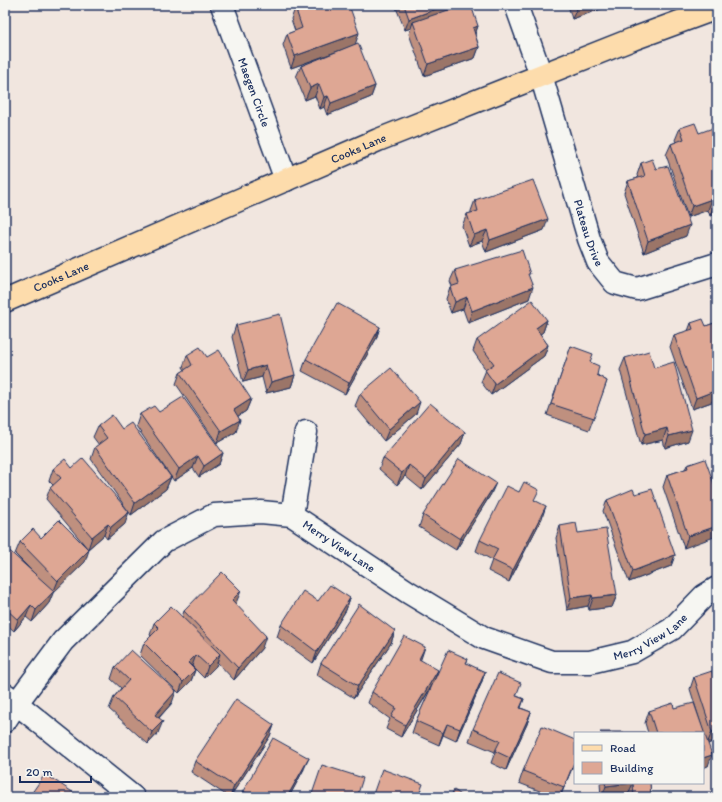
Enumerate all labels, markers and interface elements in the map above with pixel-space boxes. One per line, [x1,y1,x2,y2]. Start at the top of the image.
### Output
street label: Maegen Circle [235,56,273,129]
street label: Cooks Lane [329,130,389,167]
street label: Plateau Drive [571,198,606,270]
street label: Cooks Lane [31,259,91,295]
street label: Merry View Lane [300,517,378,575]
street label: Merry View Lane [612,610,690,663]
legend [574,732,704,784]
text: Road [610,741,636,755]
scale bar [20,758,91,784]
text: Building [610,761,654,775]
text: 20 m [26,765,53,779]

